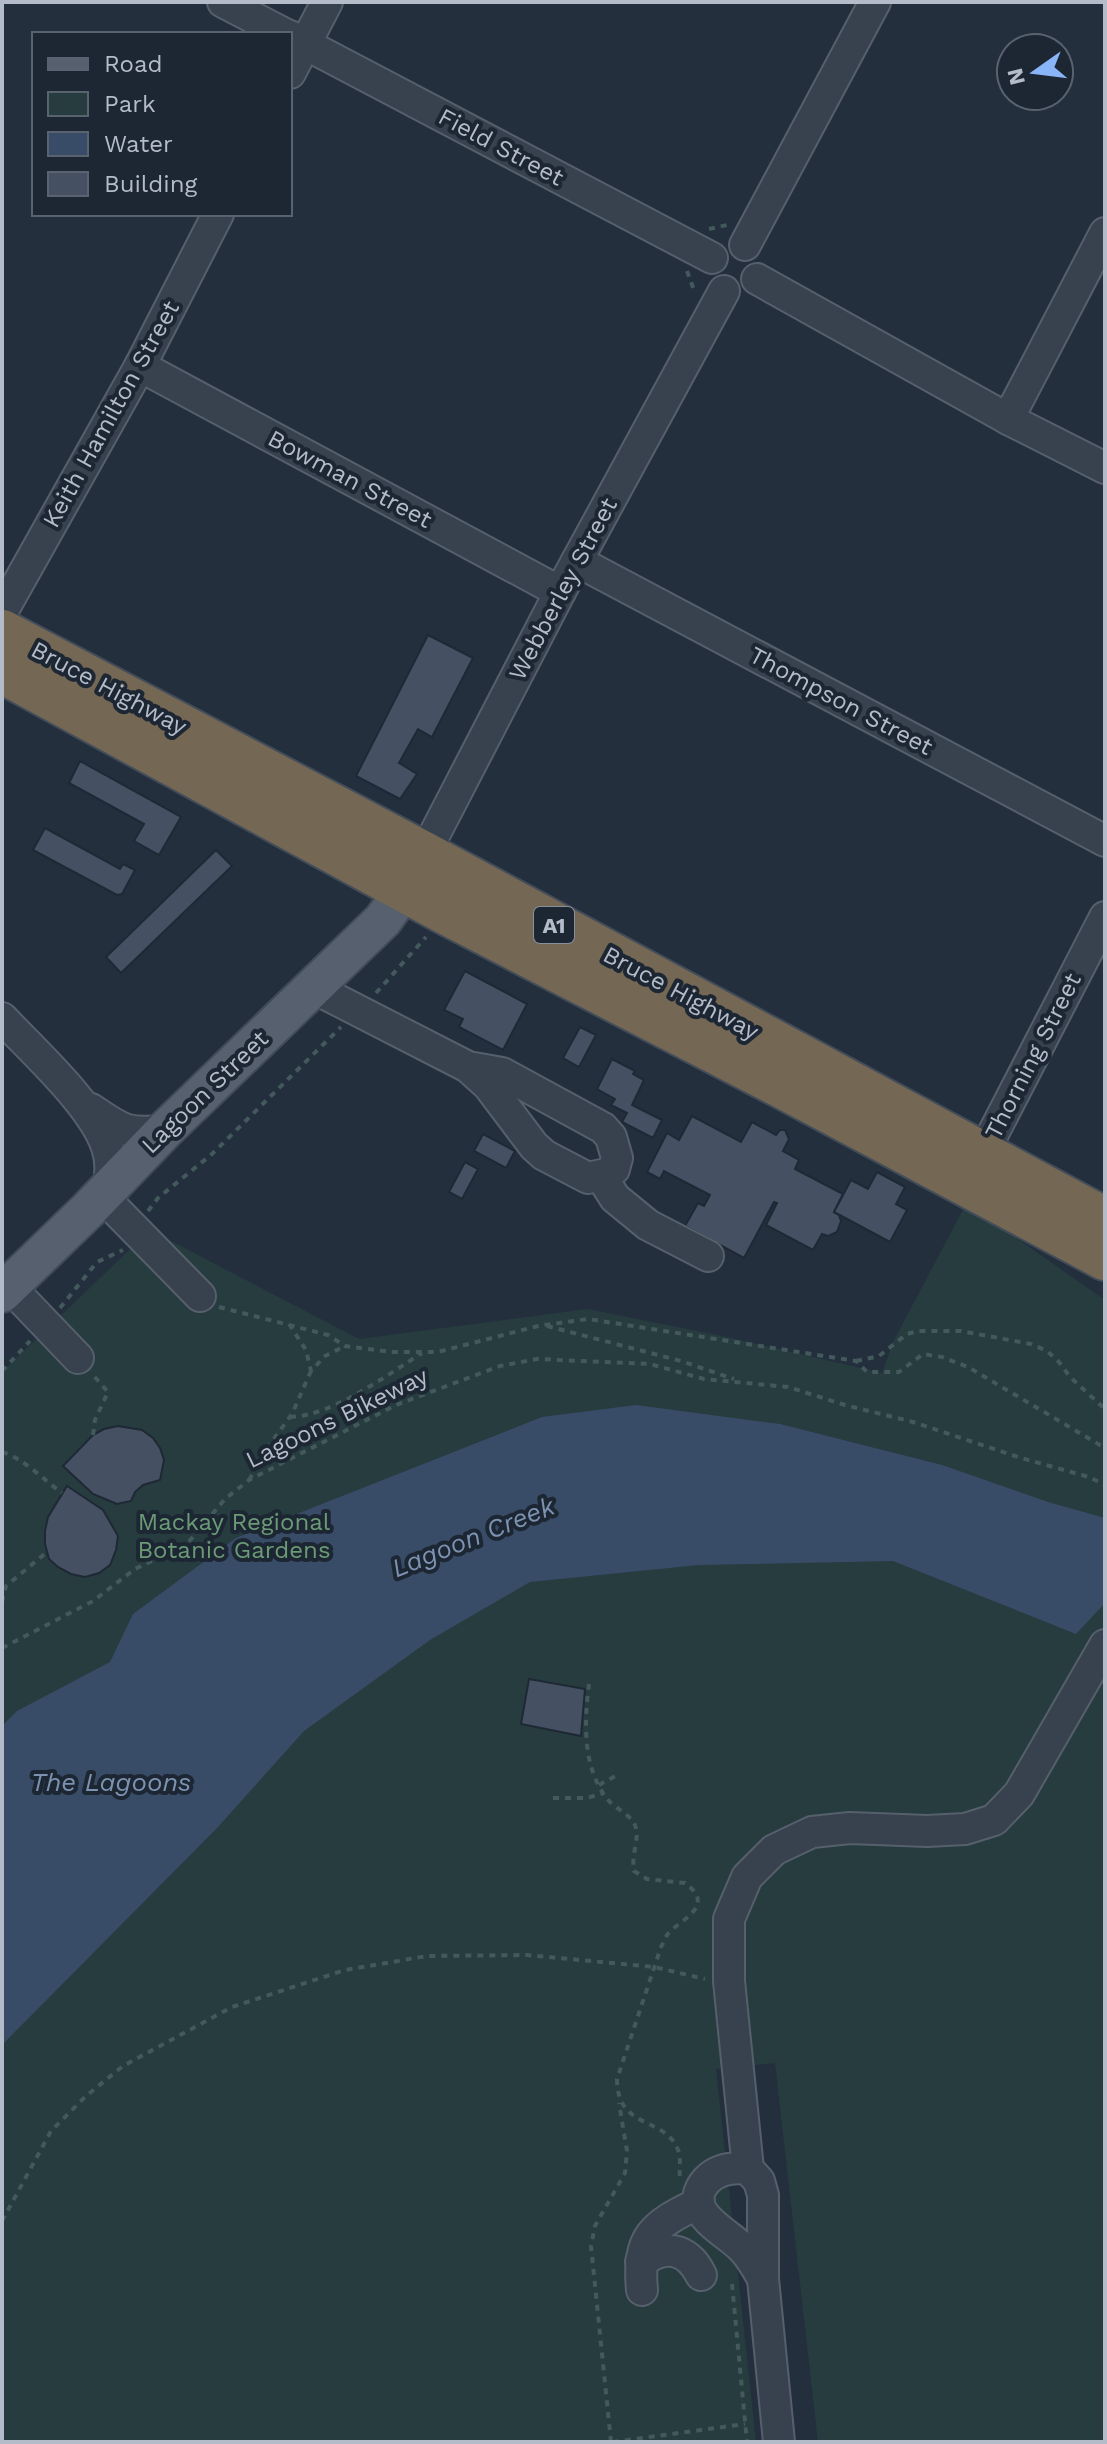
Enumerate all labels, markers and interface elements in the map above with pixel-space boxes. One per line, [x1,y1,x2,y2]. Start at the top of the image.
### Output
legend [32,32,292,216]
north arrow [995,32,1075,112]
text: Road [104,50,163,78]
text: N [1002,66,1030,88]
text: Park [104,90,156,118]
street label: Field Street [434,102,568,192]
text: Water [104,130,173,158]
text: Building [104,170,197,198]
street label: Keith Hamilton Street [37,296,185,532]
street label: Bowman Street [263,424,437,534]
street label: Webberley Street [503,493,623,685]
street label: Bruce Highway [26,635,192,741]
street label: Thompson Street [745,641,937,761]
road number: A1 [534,907,574,943]
street label: Bruce Highway [598,940,764,1046]
street label: Thorning Street [979,968,1087,1144]
street label: Lagoon Street [136,1025,274,1159]
street label: Lagoons Bikeway [241,1362,433,1474]
water label: Lagoon Creek [387,1490,560,1583]
park label: Mackay Regional Botanic Gardens [137,1508,331,1564]
water label: The Lagoons [31,1767,191,1797]

